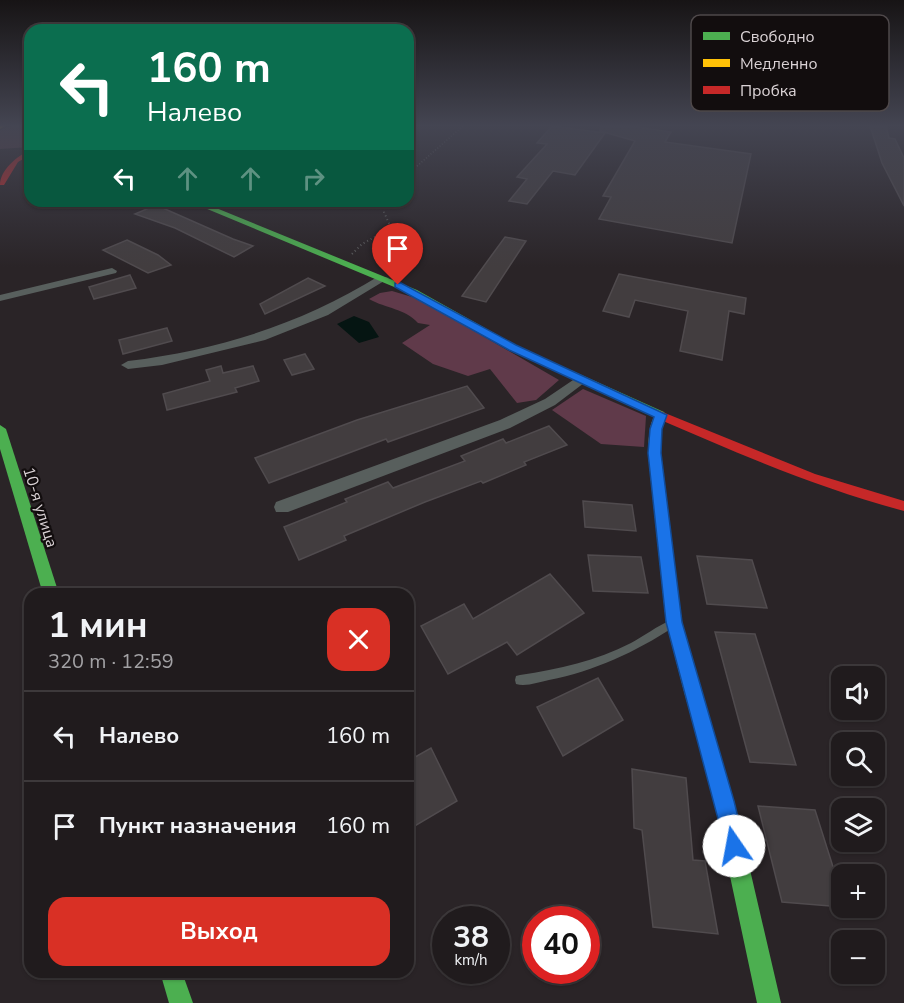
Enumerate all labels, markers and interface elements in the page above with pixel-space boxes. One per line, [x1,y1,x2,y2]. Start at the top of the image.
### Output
legend [691,15,889,111]
text: Свободно [740,26,815,48]
text: 160 m [147,40,271,97]
icon: left [48,48,126,126]
text: Медленно [740,53,818,75]
text: Пробка [740,80,797,102]
text: Налево [147,94,242,131]
icon: left [108,162,141,195]
icon: ahead [171,162,204,195]
icon: ahead [234,162,267,195]
icon: right [297,162,330,195]
pin [372,223,423,285]
icon: arrive [381,232,414,265]
street label: 10-я улица [17,464,63,550]
text: 1 мин [48,601,148,650]
button: close [327,608,390,671]
text: 320 m · 12:59 [48,648,174,675]
map controls [831,666,885,984]
button: sound [831,666,885,720]
icon: left [48,720,81,753]
text: Налево [99,721,179,751]
text: 160 m [326,721,390,751]
button: search [831,732,885,786]
button: layers [831,798,885,852]
icon: arrive [48,810,81,843]
text: Пункт назначения [99,811,297,841]
text: 160 m [326,811,390,841]
position arrow [702,814,766,878]
button: + [831,864,885,918]
button: Выход [48,897,390,966]
speed limit sign: 40 [522,906,600,984]
text: 38 [453,917,489,958]
button: − [831,930,885,984]
text: km/h [454,950,488,970]

